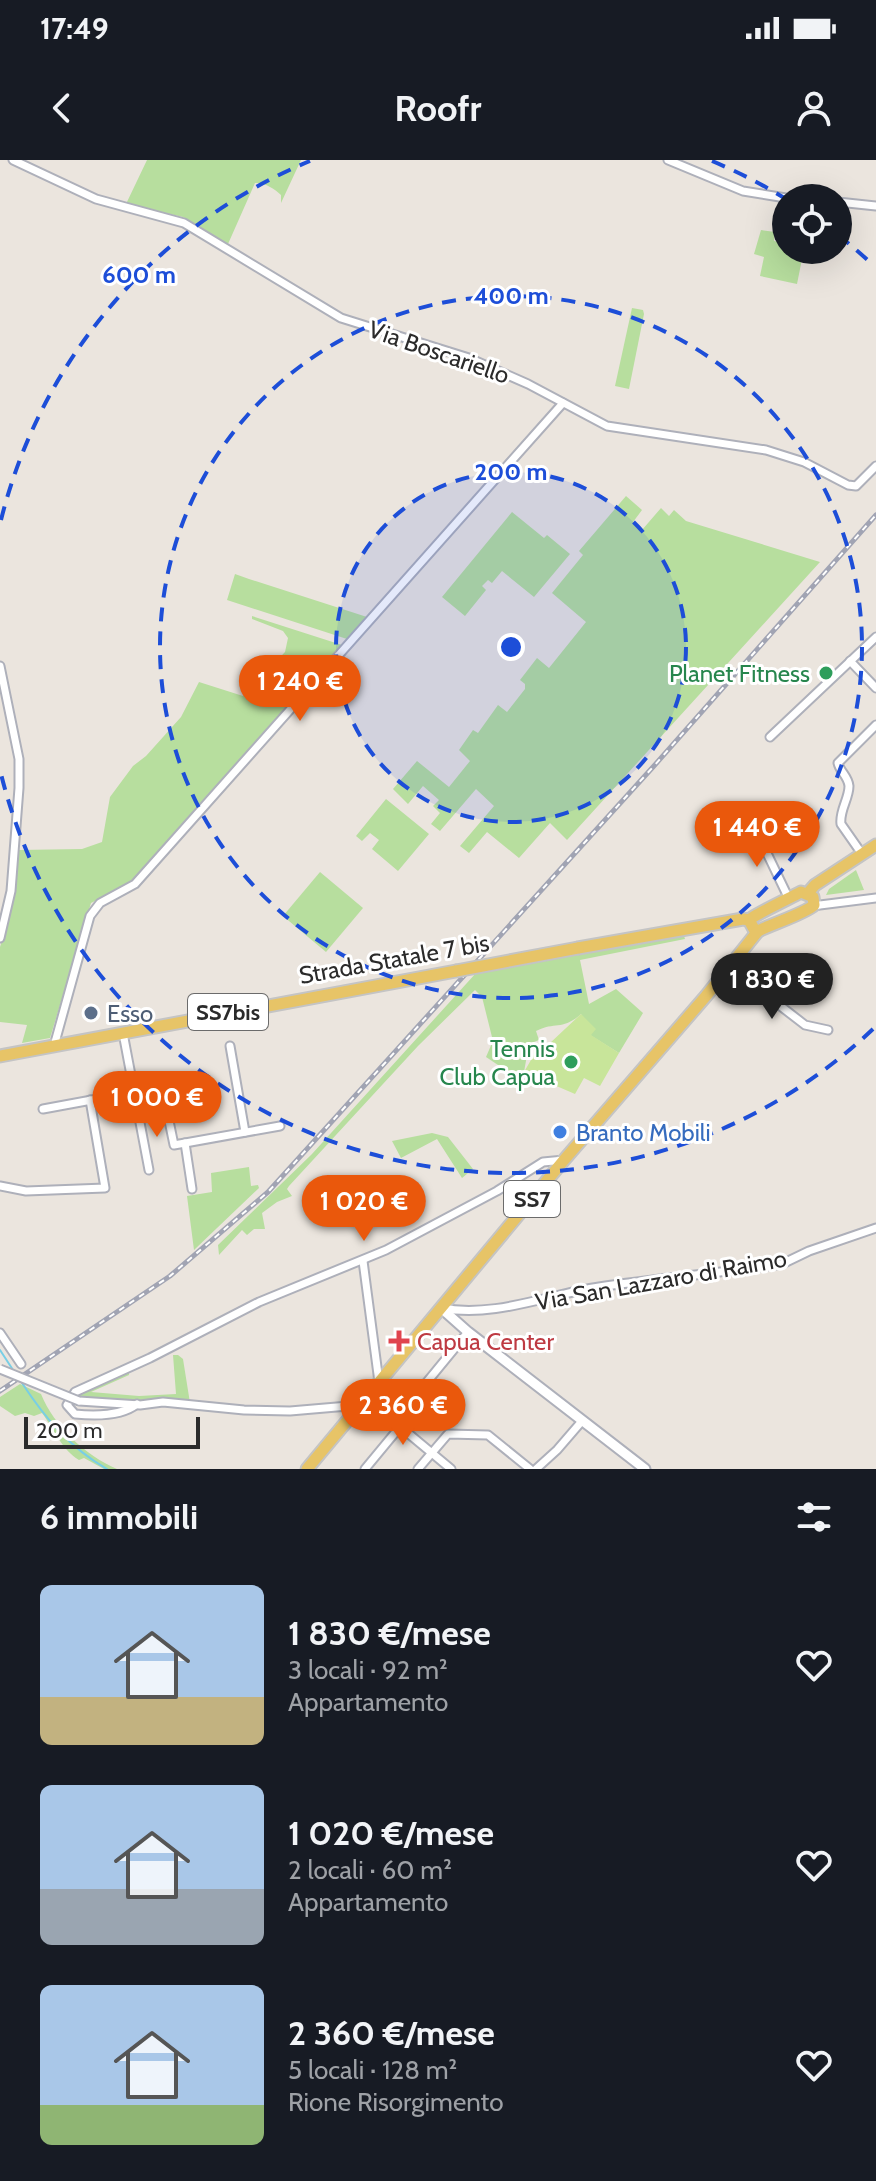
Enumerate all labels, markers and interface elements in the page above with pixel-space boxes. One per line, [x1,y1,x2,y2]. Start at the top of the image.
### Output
text: 17:49 [40,10,109,47]
icon: back [40,86,84,130]
text: Roofr [395,86,481,130]
icon: person [792,86,836,130]
map controls [772,184,852,264]
button: locate [772,184,852,264]
text: 600 m [102,260,176,289]
text: 400 m [473,281,549,310]
street label: Via Boscariello [365,314,513,390]
text: 200 m [475,457,547,486]
centre of rings [497,633,525,661]
pin: 1 240 € [226,655,374,723]
place label: Planet Fitness [669,659,810,688]
marker: Planet Fitness [817,664,835,682]
text: 1 240 € [257,665,343,697]
pin: 1 440 € [683,801,831,869]
text: 1 440 € [713,811,801,843]
street label: Strada Statale 7 bis [297,928,491,990]
pin: 1 830 € [698,953,846,1021]
text: 1 830 € [729,963,815,995]
road number: SS7bis [188,994,268,1030]
place label: Esso [107,999,153,1028]
marker: Esso [82,1004,100,1022]
place label: Tennis Club Capua [439,1034,555,1091]
marker: Tennis Club Capua [562,1053,580,1071]
pin: 1 000 € [83,1071,231,1139]
text: 1 000 € [110,1081,204,1113]
place label: Branto Mobili [576,1118,711,1147]
marker: Branto Mobili [551,1123,569,1141]
pin: 1 020 € [290,1175,438,1243]
road number: SS7 [504,1181,560,1217]
text: 1 020 € [320,1185,408,1217]
street label: Via San Lazzaro di Raimo [533,1244,789,1316]
place label: Capua Center [417,1327,554,1356]
marker: Capua Center [388,1330,410,1352]
pin: 2 360 € [329,1379,477,1447]
text: 2 360 € [358,1389,448,1421]
scale bar [24,1413,200,1449]
text: 200 m [36,1417,102,1444]
icon: filters [792,1495,836,1539]
text: 6 immobili [40,1496,198,1538]
text: 1 830 €/mese [288,1612,491,1654]
icon: home [104,1617,200,1713]
icon: heart [792,1643,836,1687]
text: 3 locali · 92 m² [288,1654,448,1686]
text: Appartamento [288,1686,448,1718]
text: 1 020 €/mese [288,1812,494,1854]
icon: home [104,1817,200,1913]
icon: heart [792,1843,836,1887]
text: 2 locali · 60 m² [288,1854,452,1886]
text: Appartamento [288,1886,448,1918]
text: 2 360 €/mese [288,2012,495,2054]
icon: home [104,2017,200,2113]
icon: heart [792,2043,836,2087]
text: 5 locali · 128 m² [288,2054,457,2086]
text: Rione Risorgimento [288,2086,504,2118]

